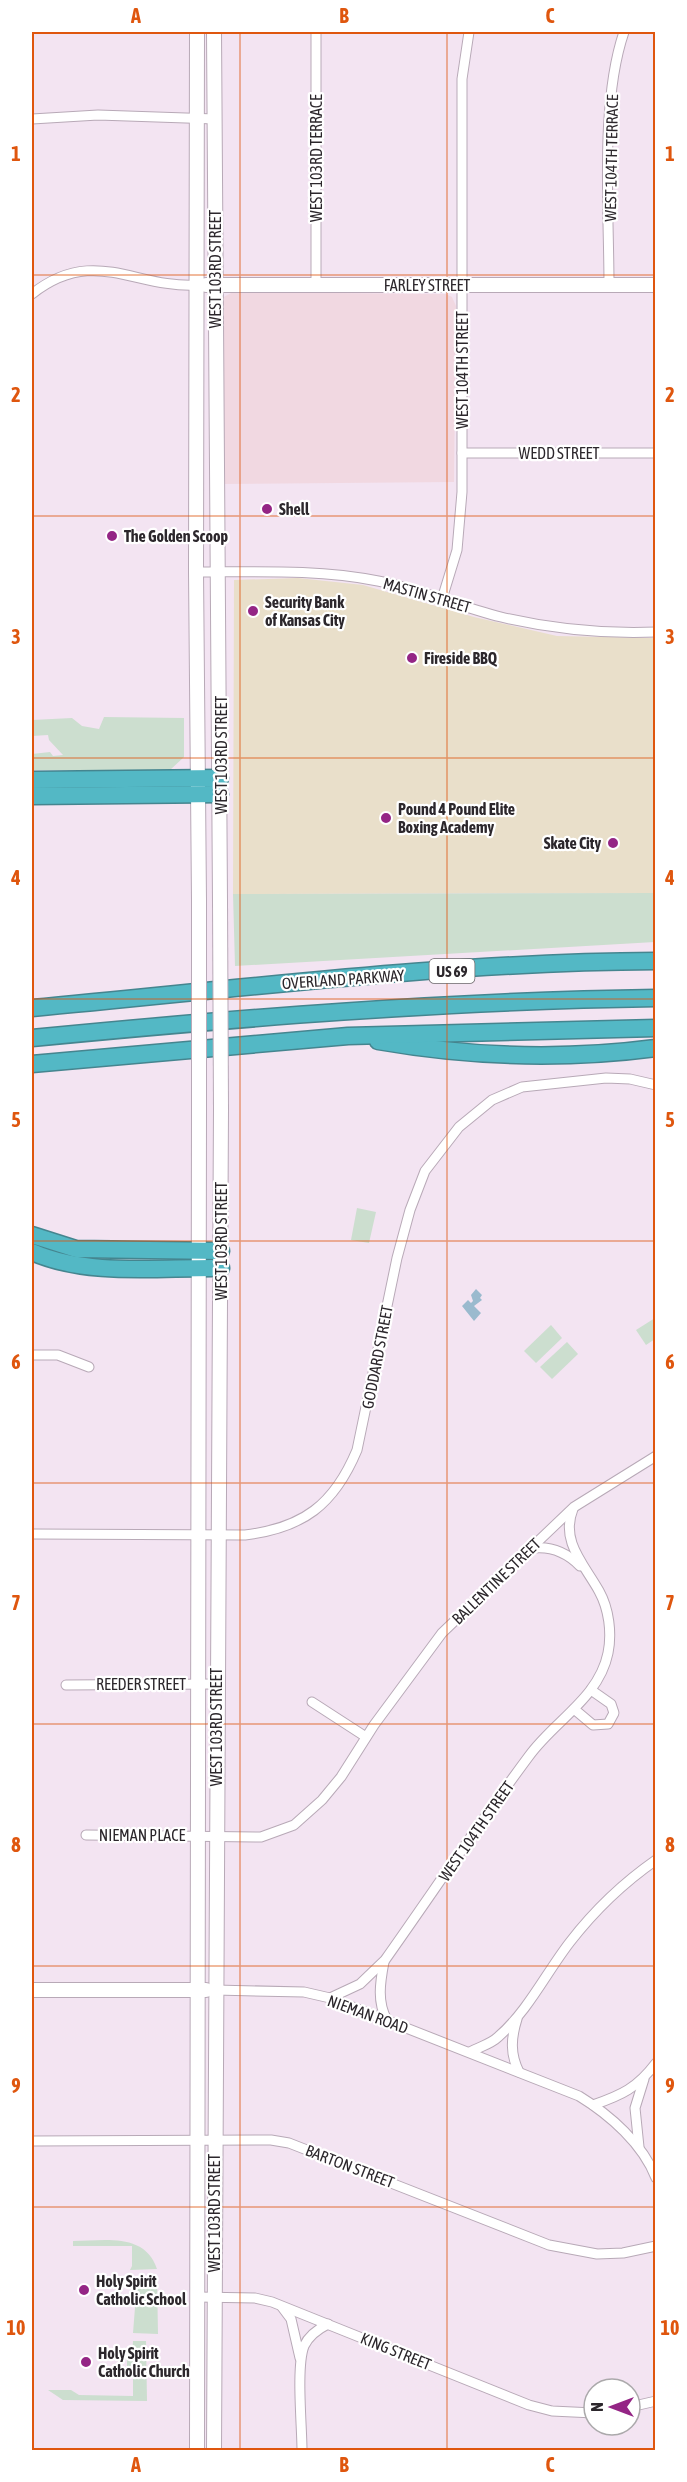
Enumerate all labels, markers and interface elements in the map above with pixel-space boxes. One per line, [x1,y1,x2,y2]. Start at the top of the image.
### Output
text: A [130,4,141,27]
text: B [339,4,349,27]
text: C [546,4,555,27]
street label: WEST 103RD TERRACE [307,94,325,222]
street label: WEST 104TH TERRACE [601,94,621,222]
text: 1 [11,142,21,165]
text: 1 [665,142,675,165]
street label: WEST 103RD STREET [206,210,224,328]
street label: FARLEY STREET [384,276,470,294]
street label: WEST 104TH STREET [453,311,471,429]
text: 2 [11,383,21,406]
text: 2 [665,383,675,406]
street label: WEDD STREET [519,444,599,462]
place label: Shell [279,500,310,518]
marker: Shell [260,502,274,516]
place label: The Golden Scoop [124,527,228,545]
marker: The Golden Scoop [105,529,119,543]
street label: MASTIN STREET [381,574,473,616]
place label: Security Bank of Kansas City [265,593,345,629]
marker: Security Bank of Kansas City [246,604,260,618]
text: 3 [11,625,21,648]
text: 3 [665,625,675,648]
place label: Fireside BBQ [424,649,498,667]
marker: Fireside BBQ [405,651,419,665]
street label: WEST 103RD STREET [212,696,230,814]
place label: Pound 4 Pound Elite Boxing Academy [398,800,515,836]
marker: Pound 4 Pound Elite Boxing Academy [379,811,393,825]
place label: Skate City [544,834,601,852]
marker: Skate City [606,836,620,850]
text: 4 [10,866,21,889]
text: 4 [664,866,675,889]
road number: US 69 [430,959,474,983]
street label: OVERLAND PARKWAY [281,966,406,992]
text: 5 [11,1108,21,1131]
text: 5 [665,1108,675,1131]
street label: WEST 103RD STREET [212,1182,230,1300]
street label: GODDARD STREET [358,1304,396,1410]
text: 6 [11,1350,21,1373]
text: 6 [665,1350,675,1373]
street label: BALLENTINE STREET [448,1534,544,1628]
text: 7 [11,1591,21,1614]
text: 7 [665,1591,675,1614]
street label: WEST 103RD STREET [207,1668,225,1786]
street label: REEDER STREET [96,1675,186,1693]
street label: WEST 104TH STREET [435,1778,517,1884]
street label: NIEMAN PLACE [99,1826,185,1844]
text: 8 [11,1833,21,1856]
text: 8 [665,1833,675,1856]
street label: NIEMAN ROAD [325,1991,411,2037]
text: 9 [11,2074,21,2097]
text: 9 [665,2074,675,2097]
street label: BARTON STREET [303,2141,397,2191]
street label: WEST 103RD STREET [205,2154,223,2272]
place label: Holy Spirit Catholic School [96,2272,187,2308]
marker: Holy Spirit Catholic School [77,2283,91,2297]
text: 10 [7,2316,25,2339]
text: 10 [661,2316,679,2339]
street label: KING STREET [358,2329,434,2373]
place label: Holy Spirit Catholic Church [98,2344,190,2380]
marker: Holy Spirit Catholic Church [79,2355,93,2369]
north arrow [582,2377,642,2437]
text: N [588,2402,606,2412]
text: A [130,2453,141,2476]
text: B [339,2453,349,2476]
text: C [546,2453,555,2476]

